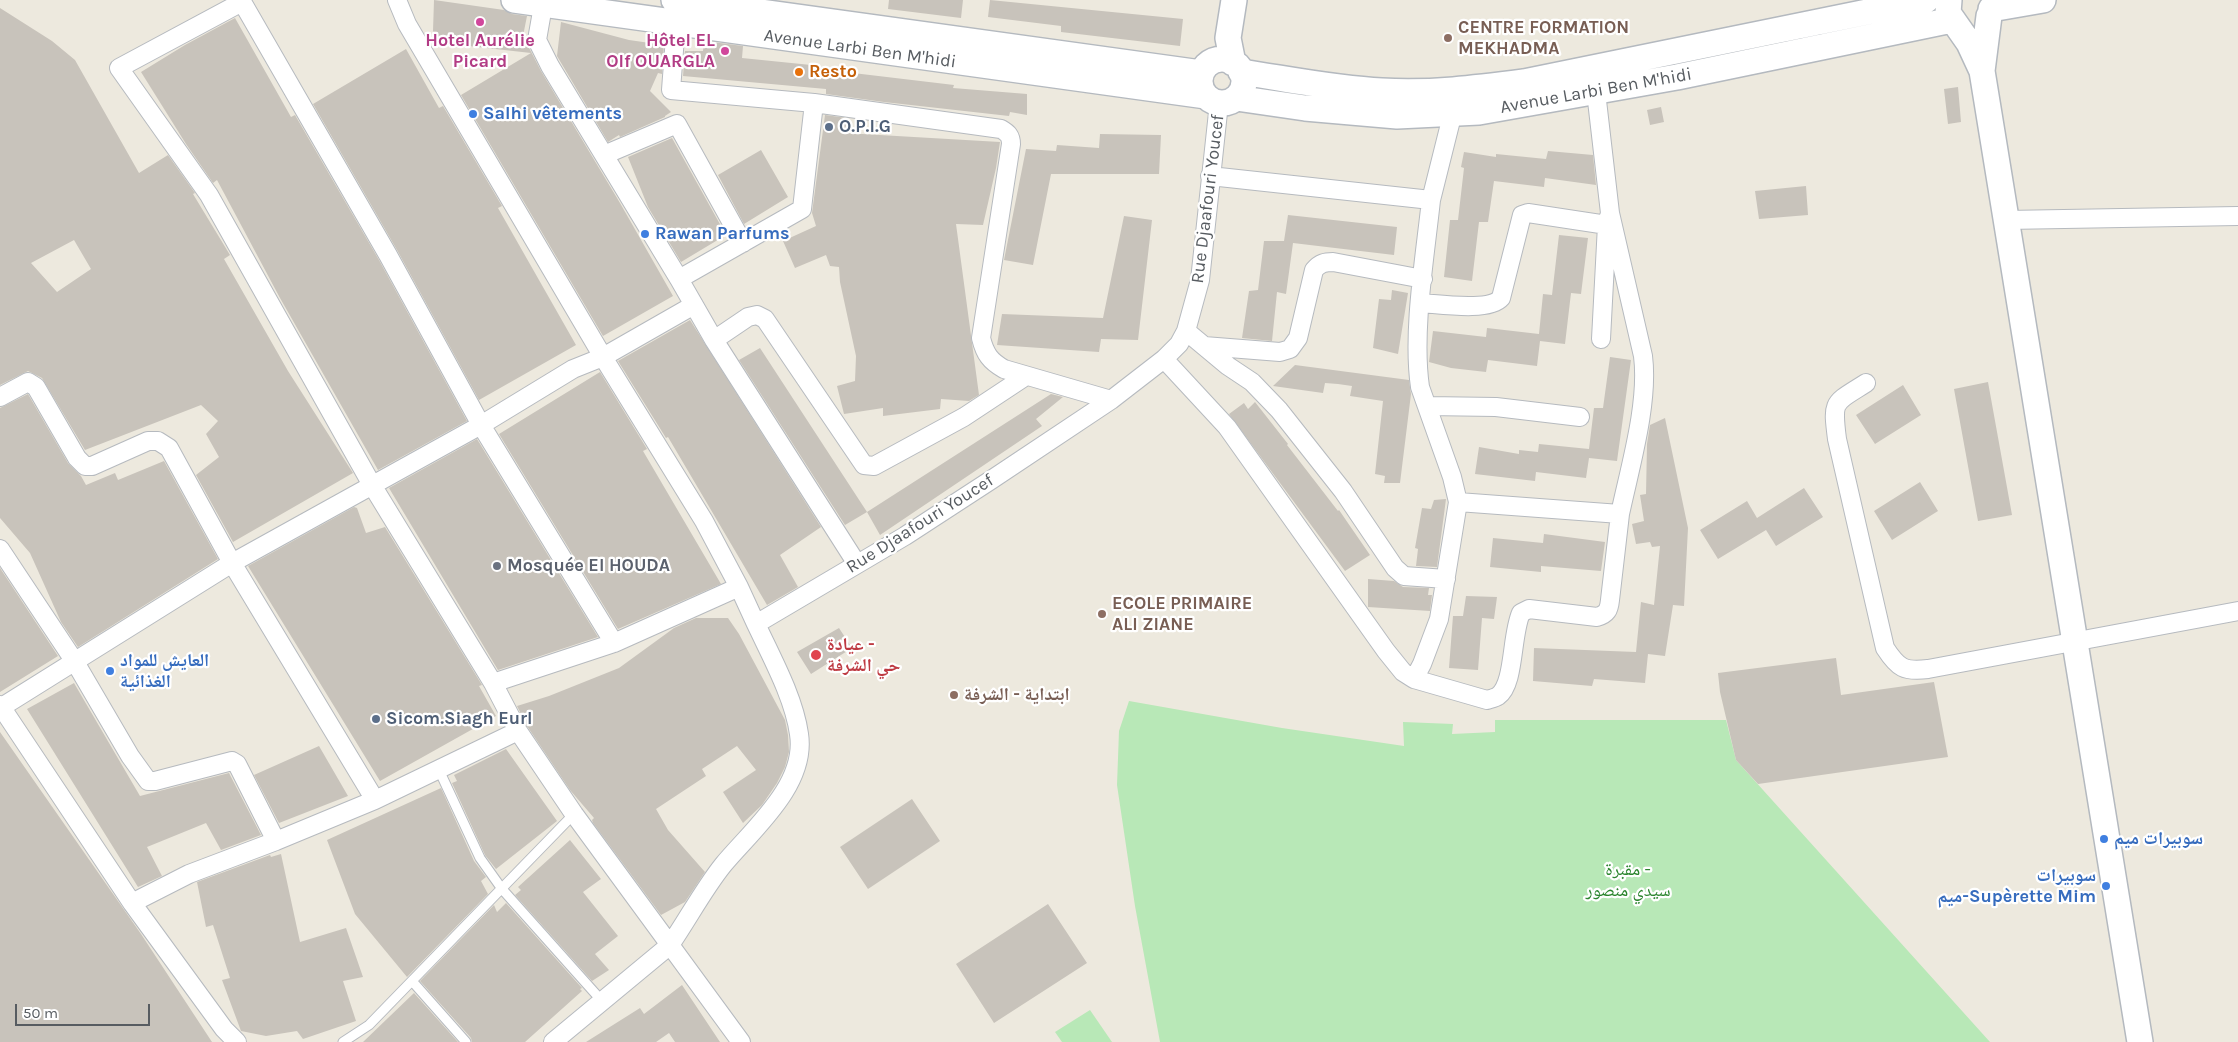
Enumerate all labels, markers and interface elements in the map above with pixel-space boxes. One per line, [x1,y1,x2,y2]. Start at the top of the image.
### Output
marker: Hotel Aurélie Picard [474,16,486,28]
place label: CENTRE FORMATION MEKHADMA [1458,17,1629,59]
street label: Avenue Larbi Ben M'hidi [762,25,958,73]
place label: Hotel Aurélie Picard [425,30,535,72]
place label: Hôtel EL Olf OUARGLA [606,30,715,72]
marker: CENTRE FORMATION MEKHADMA [1442,32,1454,44]
marker: Hôtel EL Olf OUARGLA [719,45,731,57]
place label: Resto [809,61,857,83]
street label: Avenue Larbi Ben M'hidi [1499,64,1693,118]
marker: Resto [793,66,805,78]
place label: Salhi vêtements [483,103,622,125]
marker: Salhi vêtements [467,108,479,120]
street label: Rue Djaafouri Youcef [1187,113,1229,285]
place label: O.P.I.G [839,116,891,138]
marker: O.P.I.G [823,121,835,133]
place label: Rawan Parfums [655,223,790,245]
marker: Rawan Parfums [639,228,651,240]
street label: Rue Djaafouri Youcef [842,470,998,578]
place label: Mosquée El HOUDA [507,555,670,577]
marker: Mosquée El HOUDA [491,560,503,572]
place label: ECOLE PRIMAIRE ALI ZIANE [1112,593,1252,636]
marker: ECOLE PRIMAIRE ALI ZIANE [1096,608,1108,620]
place label: عيادة - حي الشرفة [827,634,900,676]
marker: عيادة - حي الشرفة [809,648,823,662]
place label: العايش للمواد الغذائية [120,650,209,692]
marker: العايش للمواد الغذائية [104,665,116,677]
place label: ابتداية - الشرفة [964,684,1070,706]
marker: ابتداية - الشرفة [948,689,960,701]
place label: Sicom.Siagh Eurl [386,708,533,730]
marker: Sicom.Siagh Eurl [370,713,382,725]
place label: سوبيرات ميم [2114,828,2203,850]
marker: سوبيرات ميم [2098,833,2110,845]
park label: مقبرة - سيدي منصور [1585,859,1671,902]
place label: سوبيرات ميم-Supèrette Mim [1937,865,2096,908]
marker: سوبيرات ميم-Supèrette Mim [2100,880,2112,892]
scale bar [18,994,152,1026]
text: 50 m [23,1004,58,1022]

